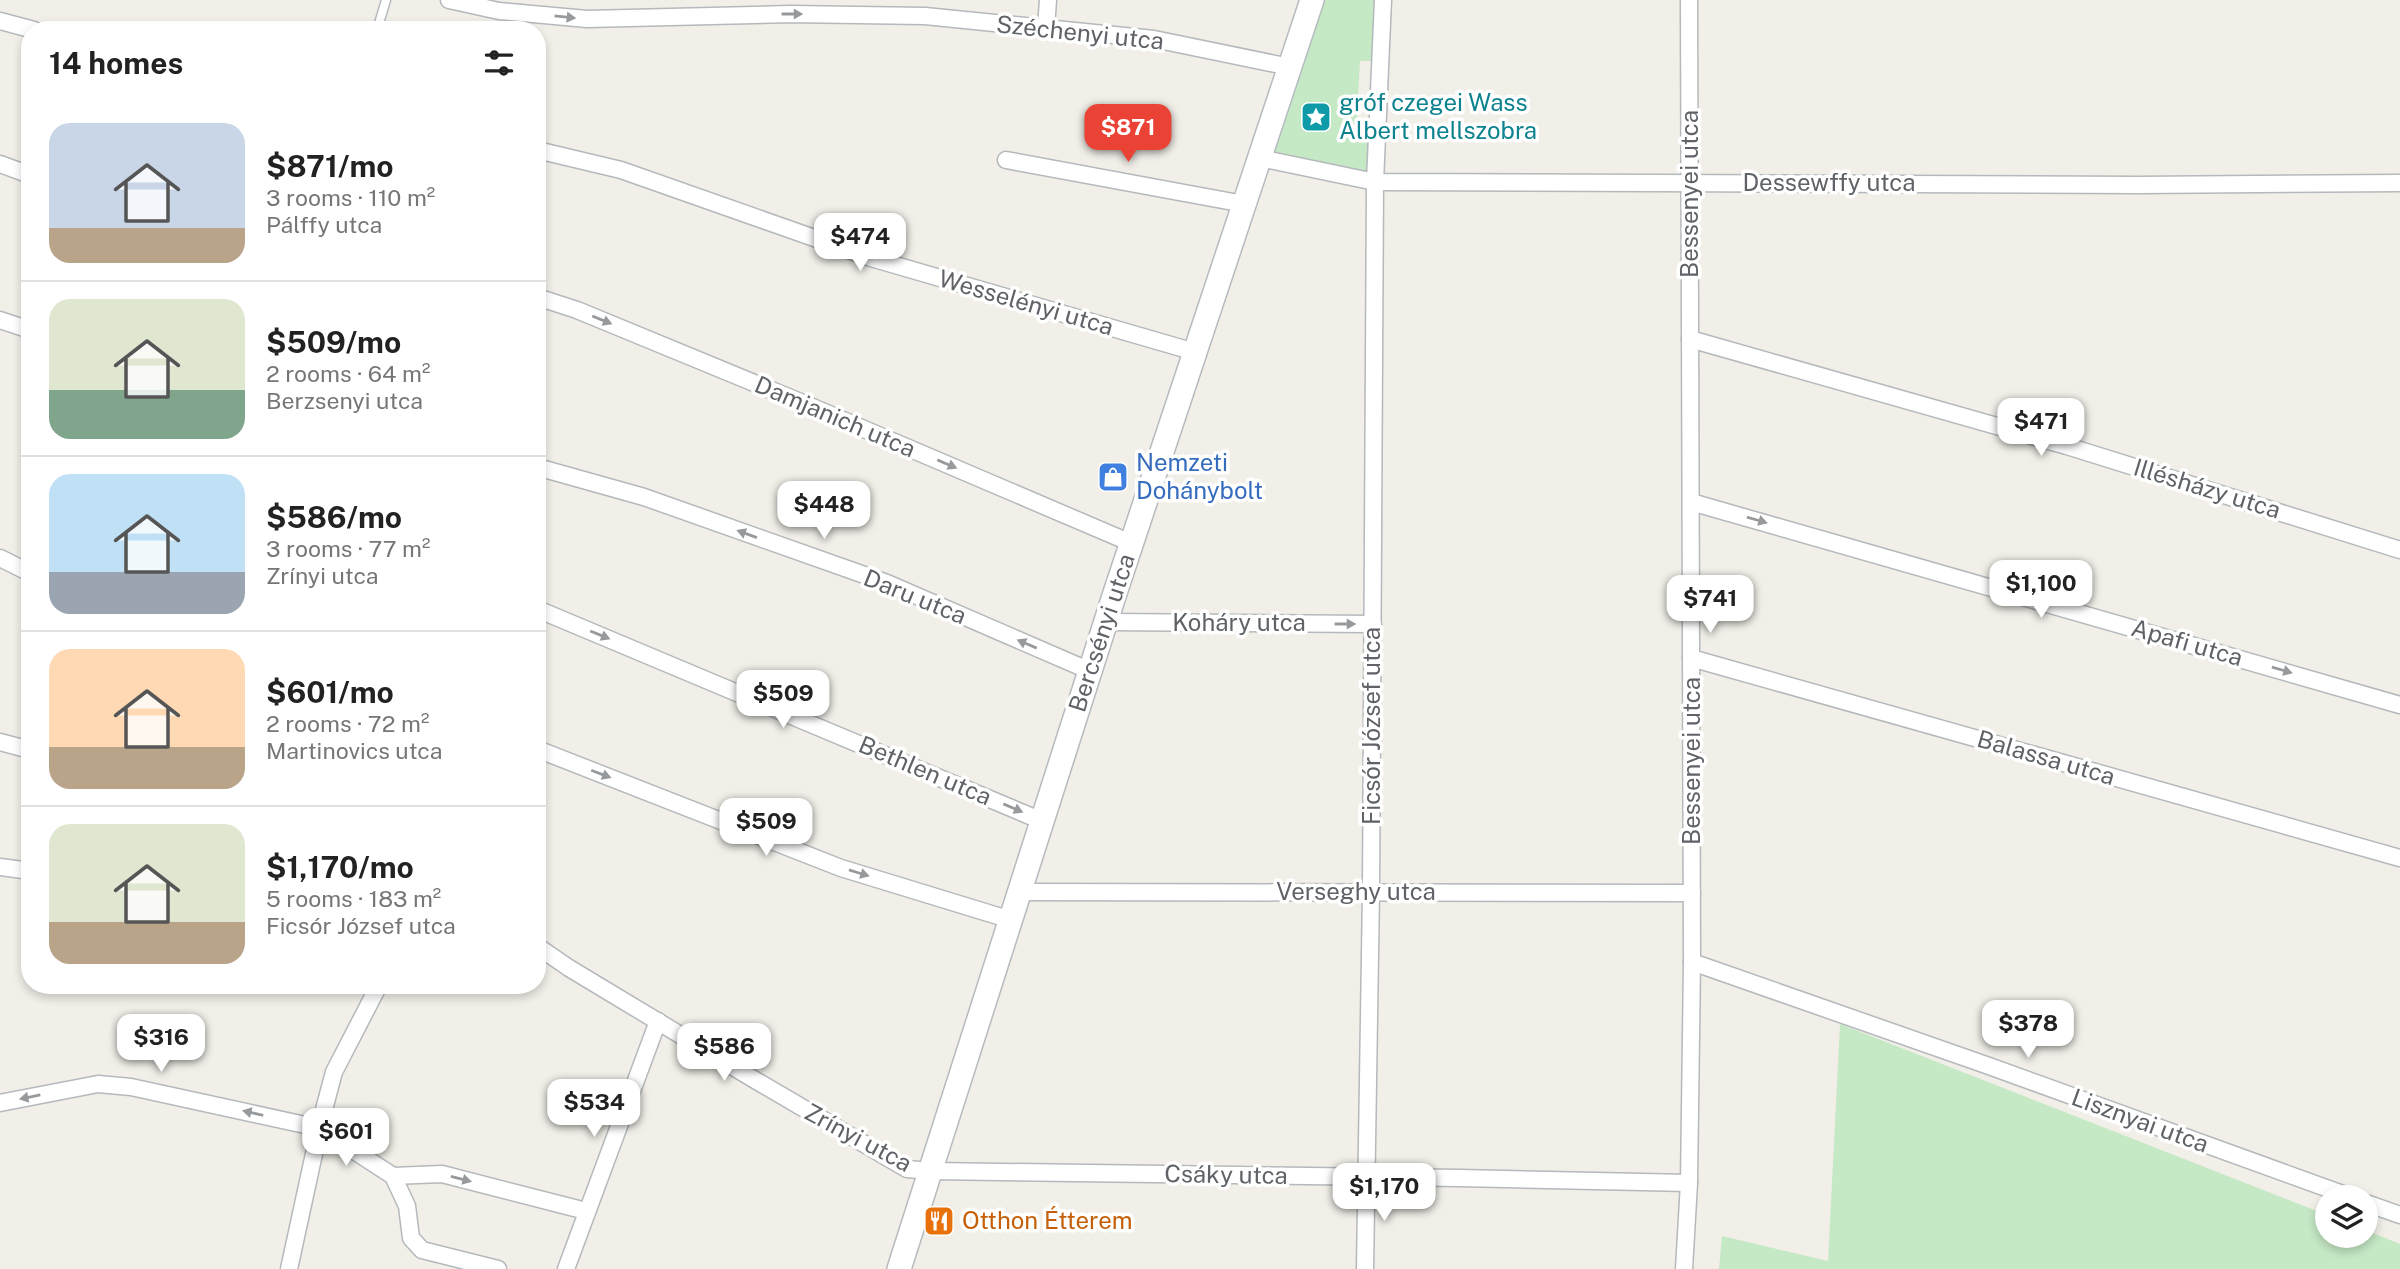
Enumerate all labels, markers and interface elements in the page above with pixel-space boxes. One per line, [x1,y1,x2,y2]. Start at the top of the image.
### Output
one-way arrow [781,9,803,20]
street label: Széchenyi utca [995,9,1165,55]
one-way arrow [554,12,576,23]
icon: filters [480,44,518,82]
text: 14 homes [49,45,183,81]
place label: gróf czegei Wass Albert mellszobra [1339,88,1537,144]
place icon: gróf czegei Wass Albert mellszobra [1299,100,1333,134]
pin: $871 [1087,104,1169,164]
street label: Bessenyei utca [1675,110,1703,278]
text: $871 [1100,113,1156,140]
text: $871/mo [266,148,394,184]
icon: home [105,151,189,235]
street label: Dessewffy utca [1742,168,1916,196]
text: 3 rooms · 110 m² [266,184,435,211]
text: Pálffy utca [266,211,382,238]
pin: $474 [819,214,901,273]
text: $474 [830,222,890,249]
street label: Wesselényi utca [936,264,1117,340]
one-way arrow [591,315,612,326]
text: $509/mo [266,324,401,360]
icon: home [105,327,189,411]
text: 2 rooms · 64 m² [266,360,430,387]
street label: Damjanich utca [751,370,920,463]
text: Berzsenyi utca [266,387,423,414]
pin: $471 [2000,398,2082,458]
text: $471 [2013,407,2069,434]
place label: Nemzeti Dohánybolt [1136,448,1263,504]
street label: Illésházy utca [2130,452,2284,524]
one-way arrow [937,458,957,470]
shop icon: Nemzeti Dohánybolt [1096,460,1130,494]
pin: $448 [783,482,865,541]
text: $448 [793,490,855,517]
text: $586/mo [266,499,402,535]
icon: home [105,502,189,586]
one-way arrow [1747,516,1768,526]
one-way arrow [737,528,758,539]
text: 3 rooms · 77 m² [266,535,430,562]
street label: Bercsényi utca [1062,550,1140,715]
pin: $1,100 [1984,560,2098,620]
text: Zrínyi utca [266,562,379,589]
street label: Daru utca [860,563,971,629]
text: $1,100 [2005,569,2077,596]
pin: $741 [1669,576,1751,635]
text: $741 [1683,584,1737,611]
street label: Koháry utca [1172,608,1306,636]
street label: Apafi utca [2128,613,2246,671]
one-way arrow [1334,618,1356,630]
street label: Ficsór József utca [1357,627,1385,825]
one-way arrow [590,629,611,640]
one-way arrow [1017,638,1037,650]
one-way arrow [2271,665,2293,676]
pin: $509 [742,670,824,730]
text: $601/mo [266,674,394,710]
icon: home [105,677,189,761]
street label: Bessenyei utca [1677,677,1705,845]
text: $509 [752,679,814,706]
text: 2 rooms · 72 m² [266,710,429,737]
street label: Balassa utca [1974,724,2118,790]
street label: Bethlen utca [855,730,996,811]
text: Martinovics utca [266,737,442,764]
one-way arrow [590,769,611,780]
pin: $509 [725,798,807,858]
one-way arrow [1003,803,1024,814]
text: $509 [735,807,797,834]
text: $1,170/mo [266,849,414,885]
icon: home [105,852,189,936]
one-way arrow [849,869,870,879]
street label: Verseghy utca [1276,877,1436,905]
text: 5 rooms · 183 m² [266,885,441,912]
text: Ficsór József utca [266,912,456,939]
pin: $378 [1987,1000,2069,1060]
text: $378 [1998,1009,2058,1036]
pin: $316 [120,1014,202,1074]
text: $316 [133,1023,189,1050]
pin: $586 [683,1024,765,1083]
text: $586 [693,1032,755,1059]
pin: $534 [553,1080,635,1139]
street label: Lisznyai utca [2068,1082,2213,1158]
text: $534 [563,1088,625,1115]
one-way arrow [19,1091,41,1102]
street label: Zrínyi utca [800,1097,917,1177]
one-way arrow [242,1108,264,1119]
pin: $601 [305,1108,387,1168]
text: $601 [318,1117,374,1144]
street label: Csáky utca [1164,1159,1288,1189]
pin: $1,170 [1327,1164,1441,1223]
text: $1,170 [1349,1172,1419,1199]
one-way arrow [450,1174,472,1185]
map controls [2315,1185,2378,1248]
button: layers [2315,1185,2378,1248]
restaurant icon: Otthon Étterem [922,1204,956,1238]
place label: Otthon Étterem [962,1206,1133,1234]

